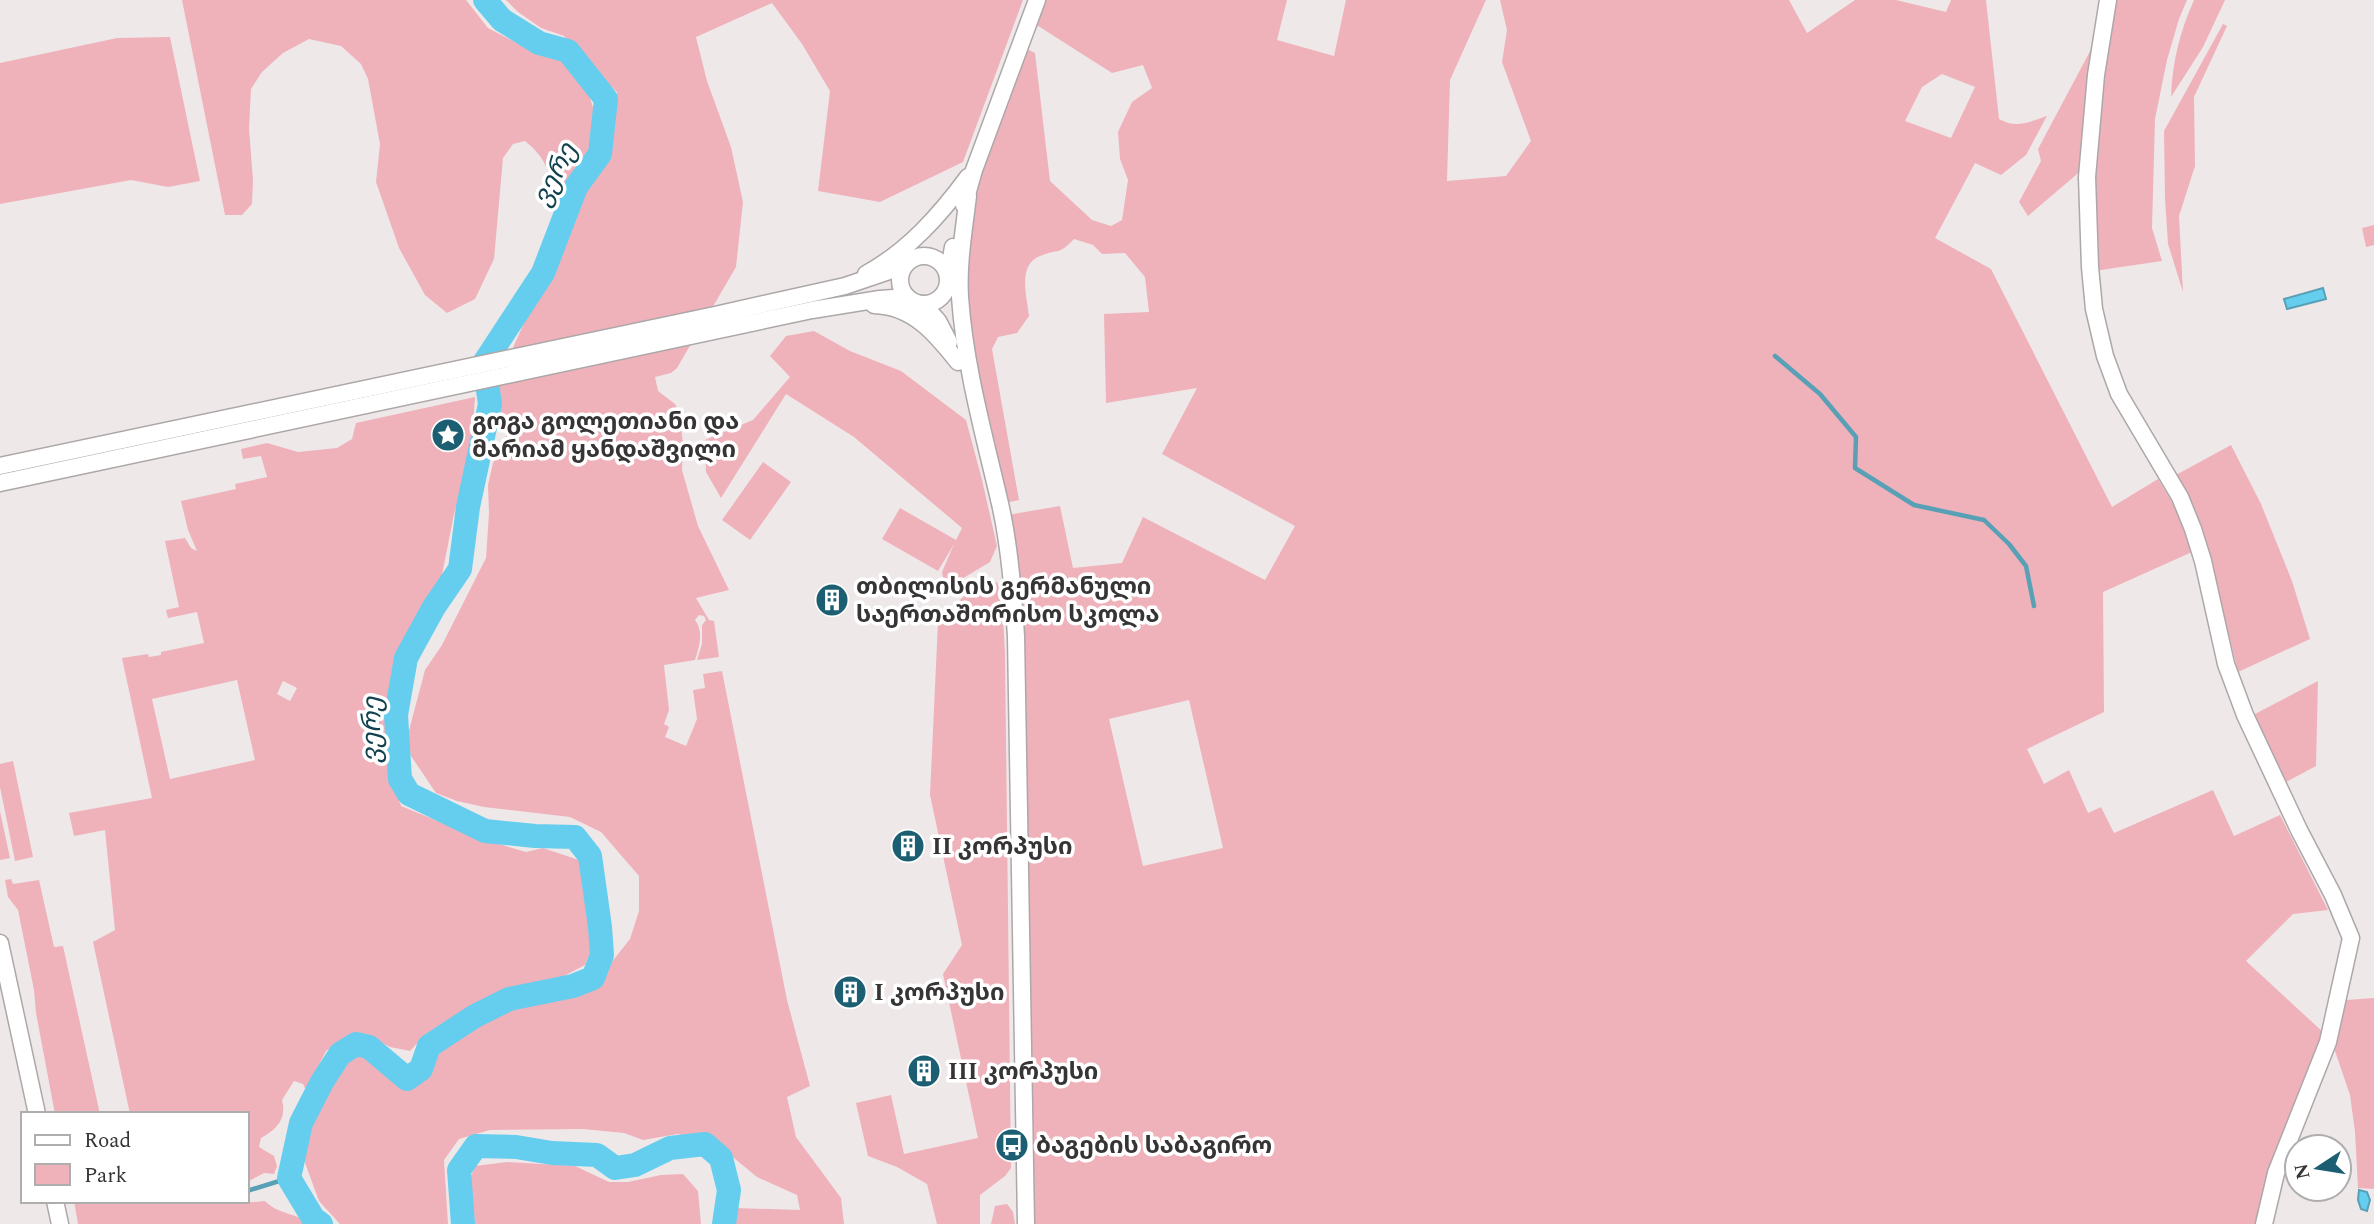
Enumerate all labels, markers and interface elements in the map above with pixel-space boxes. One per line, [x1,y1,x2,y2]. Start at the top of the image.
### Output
water label: ვერე [522,135,588,213]
place label: გოგა გოლეთიანი და მარიამ ყანდაშვილი [472,404,739,468]
place icon: გოგა გოლეთიანი და მარიამ ყანდაშვილი [429,416,467,454]
place label: თბილისის გერმანული საერთაშორისო სკოლა [856,569,1160,633]
building icon: თბილისის გერმანული საერთაშორისო სკოლა [813,581,851,619]
water label: ვერე [351,696,393,764]
building icon: II კორპუსი [889,827,927,865]
place label: II კორპუსი [932,829,1072,865]
building icon: I კორპუსი [831,973,869,1011]
place label: I კორპუსი [874,975,1005,1011]
building icon: III კორპუსი [905,1052,943,1090]
place label: III კორპუსი [948,1054,1098,1090]
legend [21,1112,248,1203]
text: Road [84,1125,131,1157]
bus stop icon: ბაგების საბაგირო [993,1126,1031,1164]
place label: ბაგების საბაგირო [1036,1128,1272,1164]
north arrow [2283,1133,2353,1203]
text: Park [84,1160,128,1192]
text: N [2287,1161,2319,1182]

